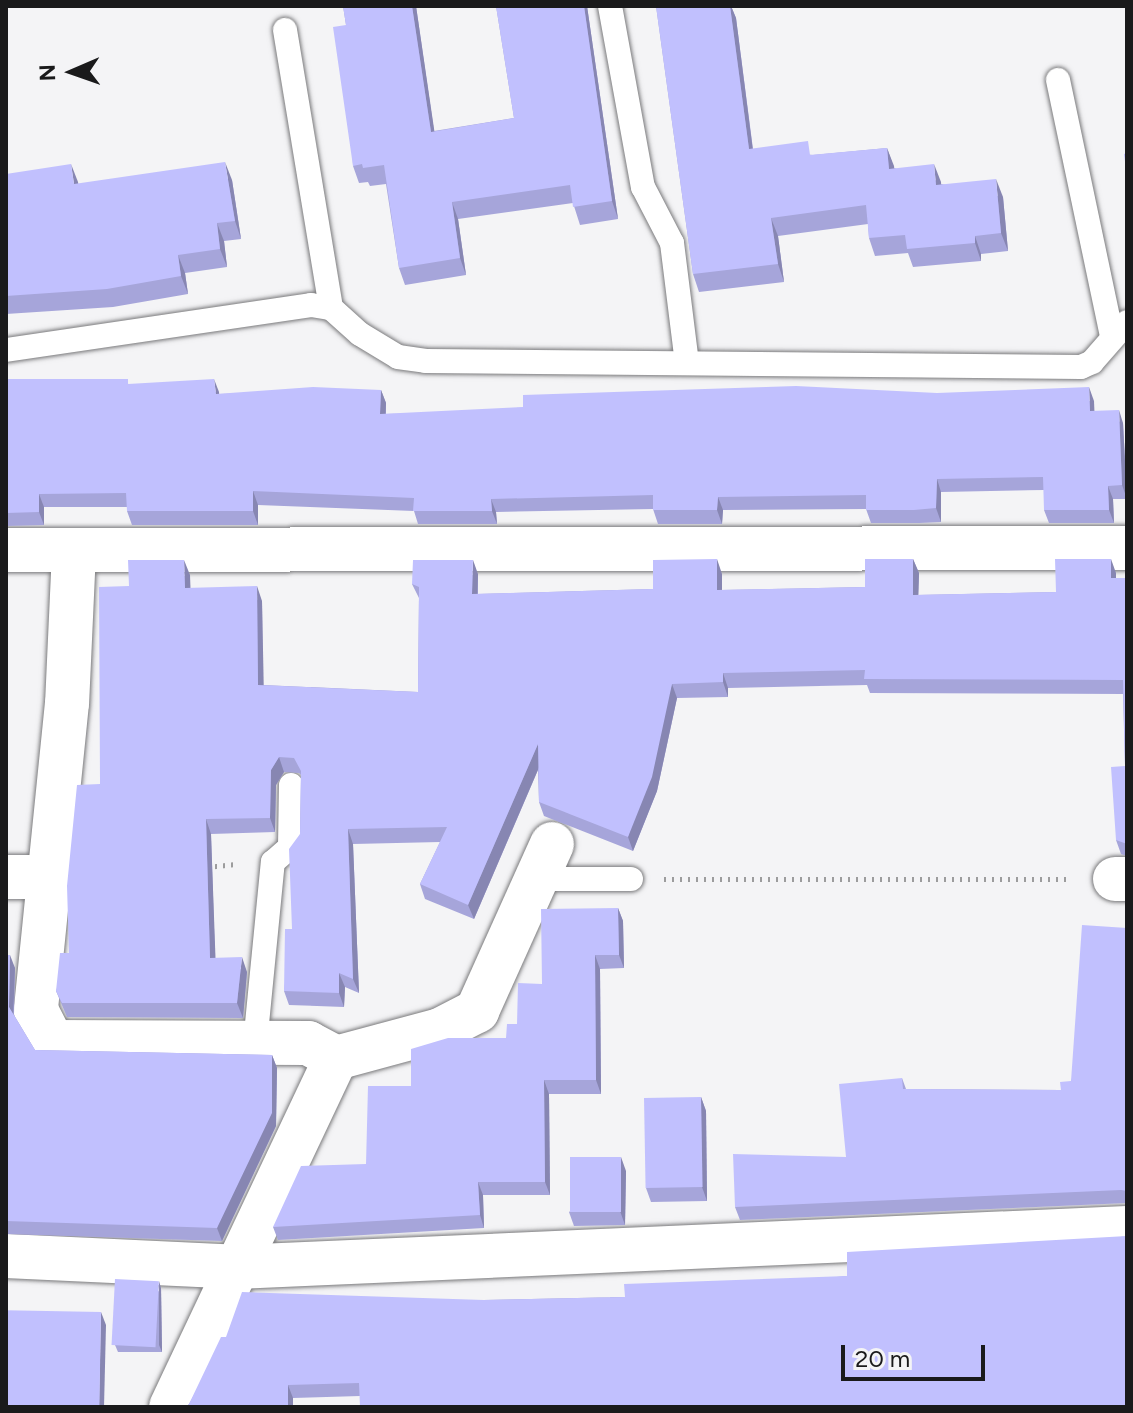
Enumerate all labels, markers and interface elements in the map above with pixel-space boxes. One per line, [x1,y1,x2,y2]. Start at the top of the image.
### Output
north arrow [32,32,112,112]
text: N [34,64,61,82]
scale bar [845,1329,989,1379]
text: 20 m [855,1344,910,1373]

